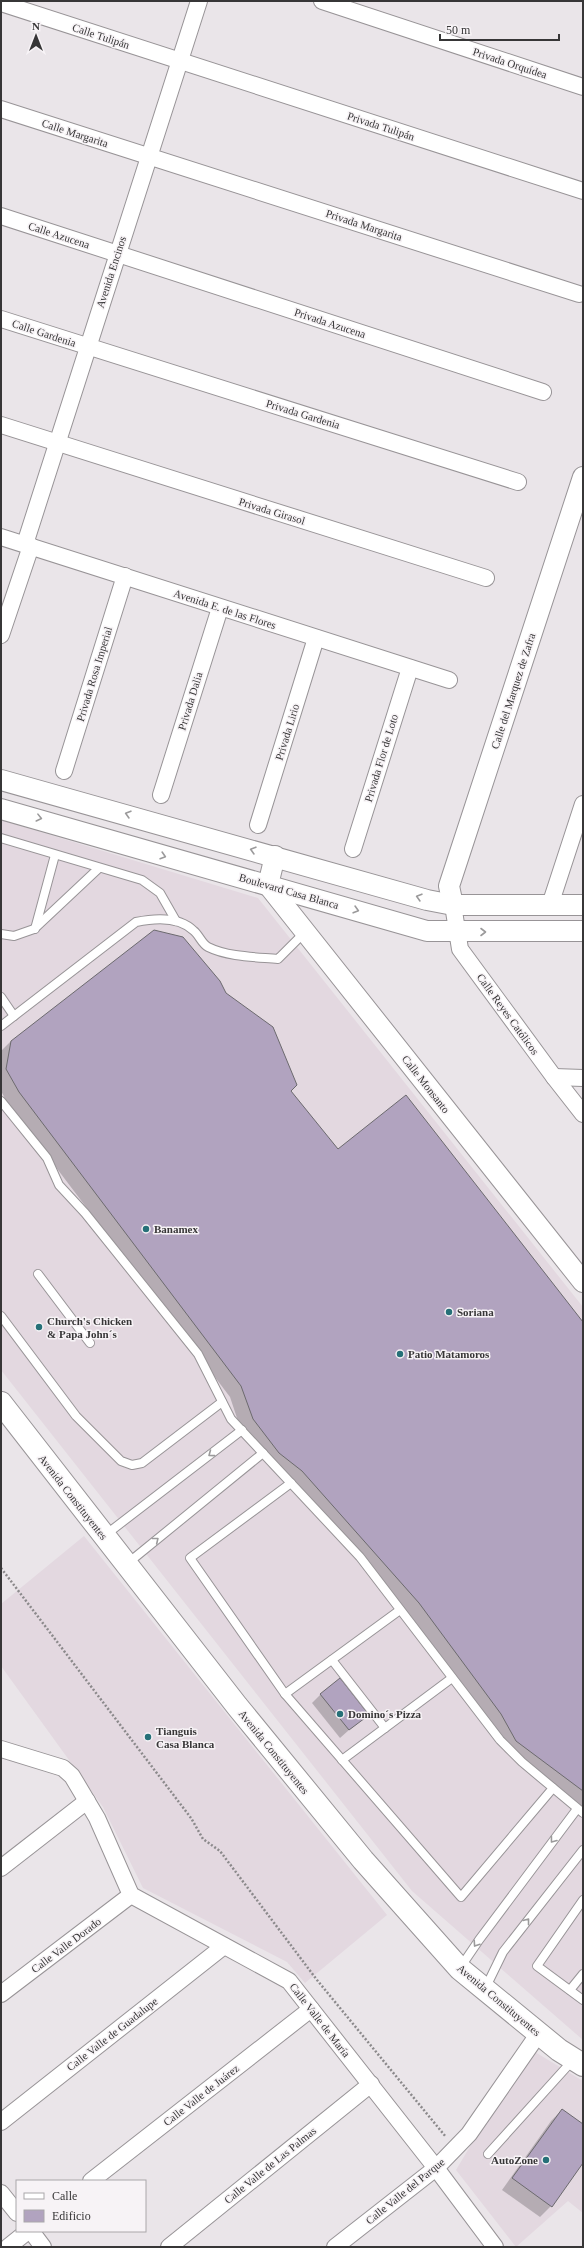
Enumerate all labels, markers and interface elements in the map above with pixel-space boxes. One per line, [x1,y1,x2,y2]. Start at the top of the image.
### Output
north arrow [16,16,56,56]
scale bar [440,16,559,42]
text: N [32,20,40,32]
street label: Calle Tulipán [71,21,132,51]
text: 50 m [446,23,471,37]
street label: Privada Orquídea [471,45,549,81]
street label: Privada Tulipán [346,109,417,143]
street label: Calle Margarita [40,117,110,149]
street label: Privada Margarita [324,207,404,243]
street label: Calle Azucena [27,219,91,251]
street label: Avenida Encinos [94,235,128,309]
street label: Privada Azucena [293,306,367,340]
street label: Calle Gardenia [11,317,77,349]
street label: Privada Gardenia [265,397,342,431]
street label: Privada Girasol [237,495,307,527]
street label: Avenida E. de las Flores [172,587,278,631]
street label: Privada Rosa Imperial [74,625,114,723]
street label: Calle del Marquez de Zafra [489,632,537,750]
street label: Privada Dalia [175,670,205,732]
street label: Privada Lirio [273,702,301,762]
street label: Privada Flor de Loto [362,712,400,803]
one-way arrow [125,811,132,819]
one-way arrow [36,814,42,822]
one-way arrow [250,846,257,855]
one-way arrow [160,851,167,860]
street label: Boulevard Casa Blanca [238,871,340,911]
one-way arrow [416,893,423,902]
one-way arrow [352,905,359,914]
one-way arrow [480,928,486,936]
street label: Calle Reyes Católicos [475,971,541,1057]
street label: Calle Monsanto [400,1053,453,1116]
place label: Banamex [154,1223,199,1235]
marker: Banamex [141,1224,151,1234]
place label: Soriana [457,1306,494,1318]
marker: Soriana [444,1307,454,1317]
place label: Church's Chicken & Papa John´s [47,1315,132,1340]
marker: Church's Chicken & Papa John´s [34,1322,44,1332]
place label: Patio Matamoros [408,1348,490,1360]
marker: Patio Matamoros [395,1349,405,1359]
one-way arrow [208,1449,215,1457]
street label: Avenida Constituyentes [36,1452,110,1542]
one-way arrow [151,1538,159,1545]
street label: Avenida Constituyentes [236,1708,312,1796]
place label: Domino´s Pizza [348,1708,422,1720]
marker: Domino´s Pizza [335,1709,345,1719]
place label: Tianguis Casa Blanca [156,1725,215,1750]
marker: Tianguis Casa Blanca [143,1732,153,1742]
one-way arrow [551,1836,558,1843]
street label: Calle Valle Dorado [29,1915,104,1975]
one-way arrow [522,1919,529,1926]
one-way arrow [473,1940,481,1947]
street label: Avenida Constituyentes [455,1962,543,2038]
street label: Calle Valle de María [287,1981,353,2059]
street label: Calle Valle de Guadalupe [64,1995,160,2073]
street label: Calle Valle de Juárez [161,2062,241,2128]
street label: Calle Valle de Las Palmas [222,2124,318,2206]
place label: AutoZone [491,2154,538,2166]
street label: Calle Valle del Parque [363,2155,447,2226]
marker: AutoZone [541,2155,551,2165]
legend [16,2180,146,2232]
text: Calle [52,2189,77,2203]
text: Edificio [52,2209,91,2223]

